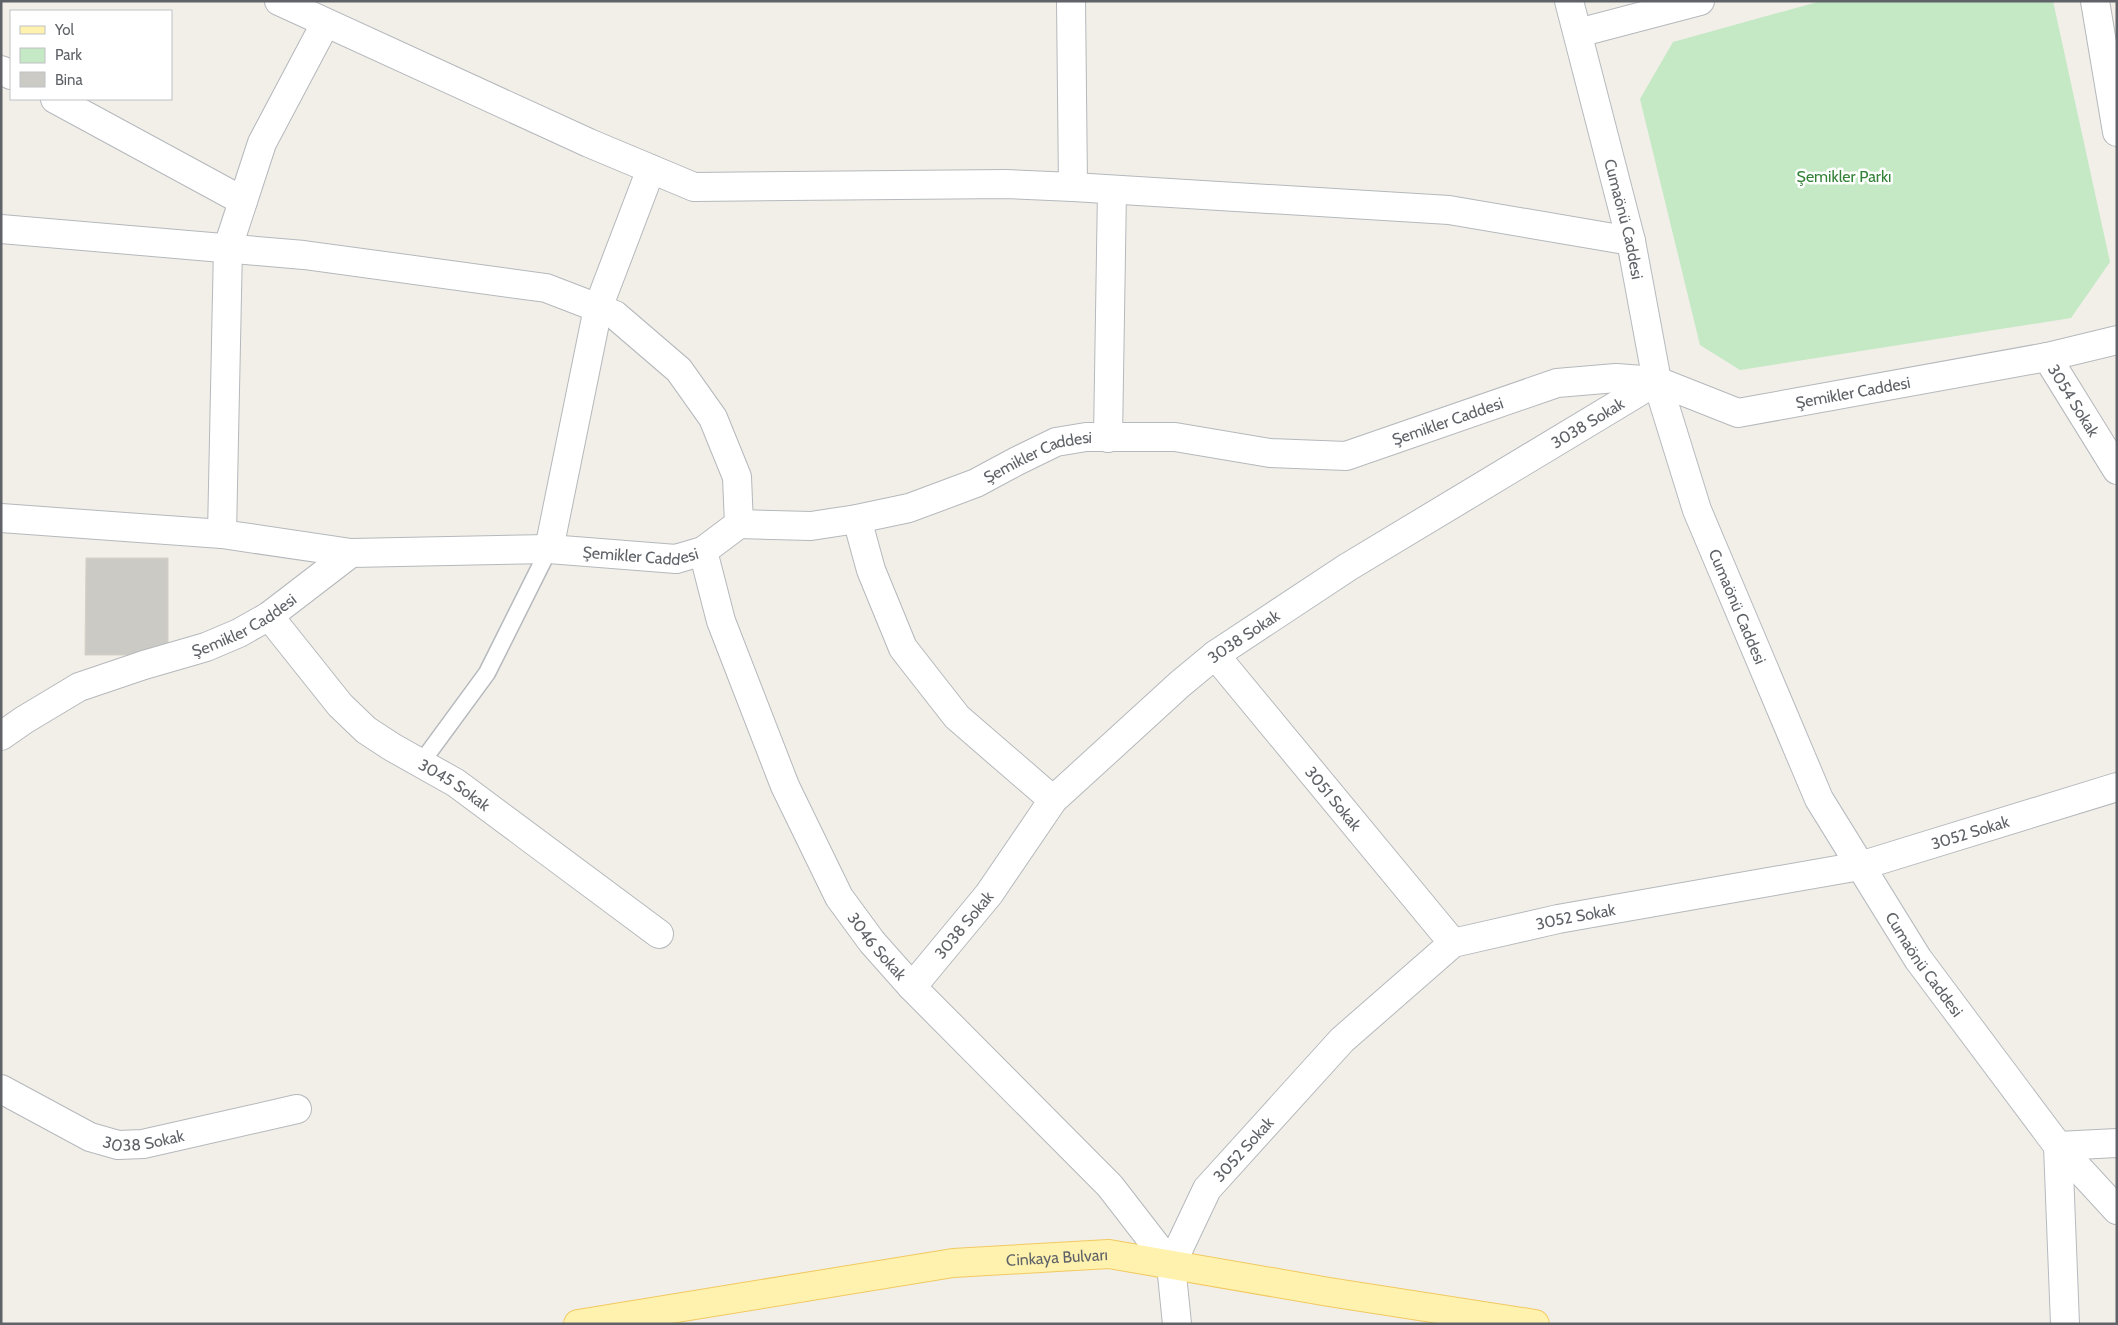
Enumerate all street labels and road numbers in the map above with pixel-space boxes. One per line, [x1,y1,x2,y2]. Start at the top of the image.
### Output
street label: Cumaönü Caddesi [1600,157,1647,281]
street label: 3054 Sokak [2044,361,2103,441]
street label: Şemikler Caddesi [1794,373,1912,412]
street label: Şemikler Caddesi [1390,393,1506,449]
street label: 3038 Sokak [1548,394,1629,452]
street label: Şemikler Caddesi [981,428,1092,487]
street label: Şemikler Caddesi [582,543,701,569]
street label: Cumaönü Caddesi [1705,546,1770,667]
street label: Şemikler Caddesi [190,590,300,661]
street label: 3038 Sokak [1204,606,1284,667]
street label: 3045 Sokak [415,755,494,816]
street label: 3051 Sokak [1301,763,1366,835]
street label: 3052 Sokak [1929,811,2012,854]
street label: 3038 Sokak [931,887,998,963]
street label: 3052 Sokak [1534,900,1618,934]
street label: 3046 Sokak [844,909,911,985]
street label: Cumaönü Caddesi [1881,909,1967,1021]
street label: 3052 Sokak [1209,1113,1278,1186]
street label: 3038 Sokak [101,1126,187,1156]
street label: Cinkaya Bulvarı [1005,1245,1108,1270]

